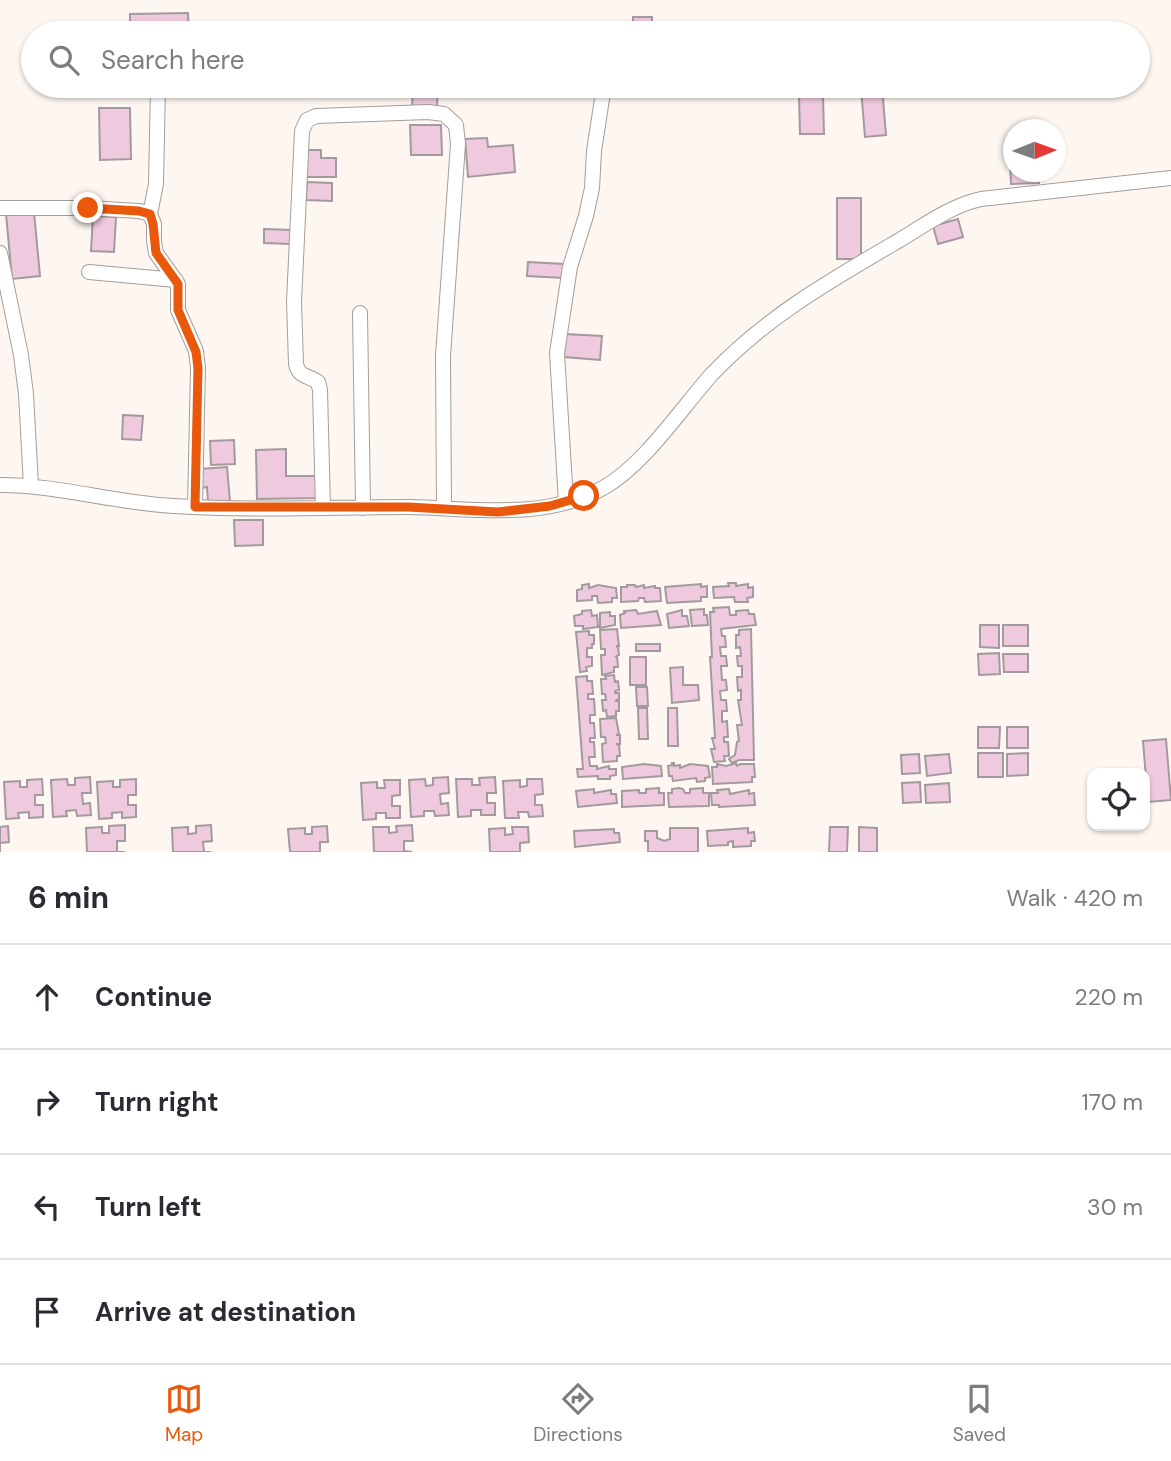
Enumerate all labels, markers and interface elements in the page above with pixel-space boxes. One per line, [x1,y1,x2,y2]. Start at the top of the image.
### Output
search box [21,21,1150,98]
icon: search [45,41,83,79]
text: Search here [101,43,244,77]
north arrow [1003,119,1066,182]
route end [72,192,103,223]
route start [568,480,599,511]
map controls [1087,768,1150,831]
button: locate [1087,768,1150,831]
text: 6 min [28,878,109,917]
text: Walk · 420 m [1007,883,1143,913]
icon: ahead [28,978,66,1016]
text: Continue [95,980,212,1014]
text: 220 m [1074,982,1143,1012]
icon: right [28,1083,66,1121]
text: Turn right [95,1085,219,1119]
text: 170 m [1082,1087,1143,1117]
icon: left [28,1188,66,1226]
text: Turn left [95,1190,202,1224]
text: 30 m [1087,1192,1143,1222]
icon: arrive [28,1293,66,1331]
text: Arrive at destination [95,1295,356,1329]
tab: Map [165,1380,203,1447]
tab: Directions [533,1380,623,1447]
tab: Saved [953,1380,1006,1447]

